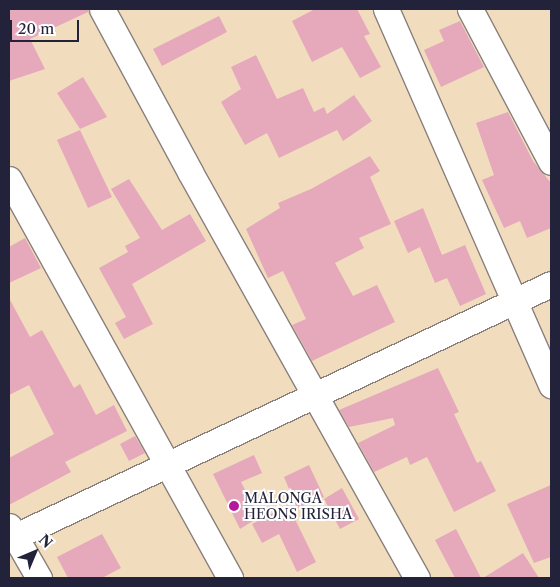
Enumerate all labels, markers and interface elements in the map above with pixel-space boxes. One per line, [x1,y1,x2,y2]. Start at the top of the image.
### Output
scale bar [12,10,81,42]
text: 20 m [18,19,54,38]
place label: MALONGA HEONS IRISHA [244,490,352,522]
marker: MALONGA HEONS IRISHA [228,500,240,512]
north arrow [10,527,60,577]
text: N [35,531,56,552]

